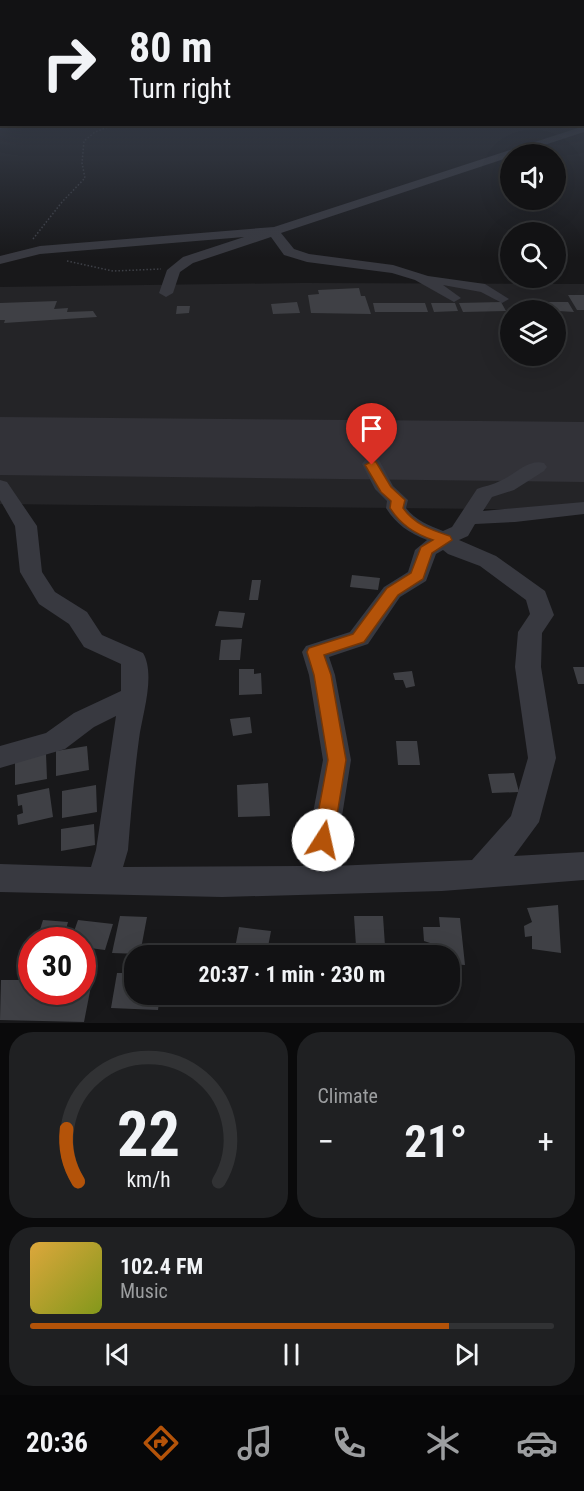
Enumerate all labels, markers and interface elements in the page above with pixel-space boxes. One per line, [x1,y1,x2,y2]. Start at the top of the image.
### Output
text: 80 m [129,23,212,72]
icon: right [30,24,108,102]
text: Turn right [129,73,231,105]
map controls [500,144,566,366]
button: sound [500,144,566,210]
button: search [500,222,566,288]
button: layers [500,300,566,366]
pin [346,403,397,465]
icon: arrive [355,412,388,445]
position arrow [291,808,355,872]
speed limit sign: 30 [18,927,96,1005]
text: 20:37 · 1 min · 230 m [199,962,385,987]
text: Climate [318,1084,378,1108]
text: 22 [117,1098,180,1171]
text: 21° [404,1115,467,1168]
text: − [318,1122,334,1161]
text: + [538,1122,554,1161]
text: km/h [126,1167,170,1192]
text: 102.4 FM [120,1254,203,1279]
text: Music [120,1279,168,1303]
icon: previous [101,1338,134,1371]
icon: pause [275,1338,308,1371]
icon: next [450,1338,483,1371]
icon: directions [140,1422,182,1464]
icon: music [234,1422,276,1464]
icon: phone [328,1422,370,1464]
icon: climate [422,1422,464,1464]
icon: car [516,1422,558,1464]
text: 20:36 [26,1427,88,1459]

